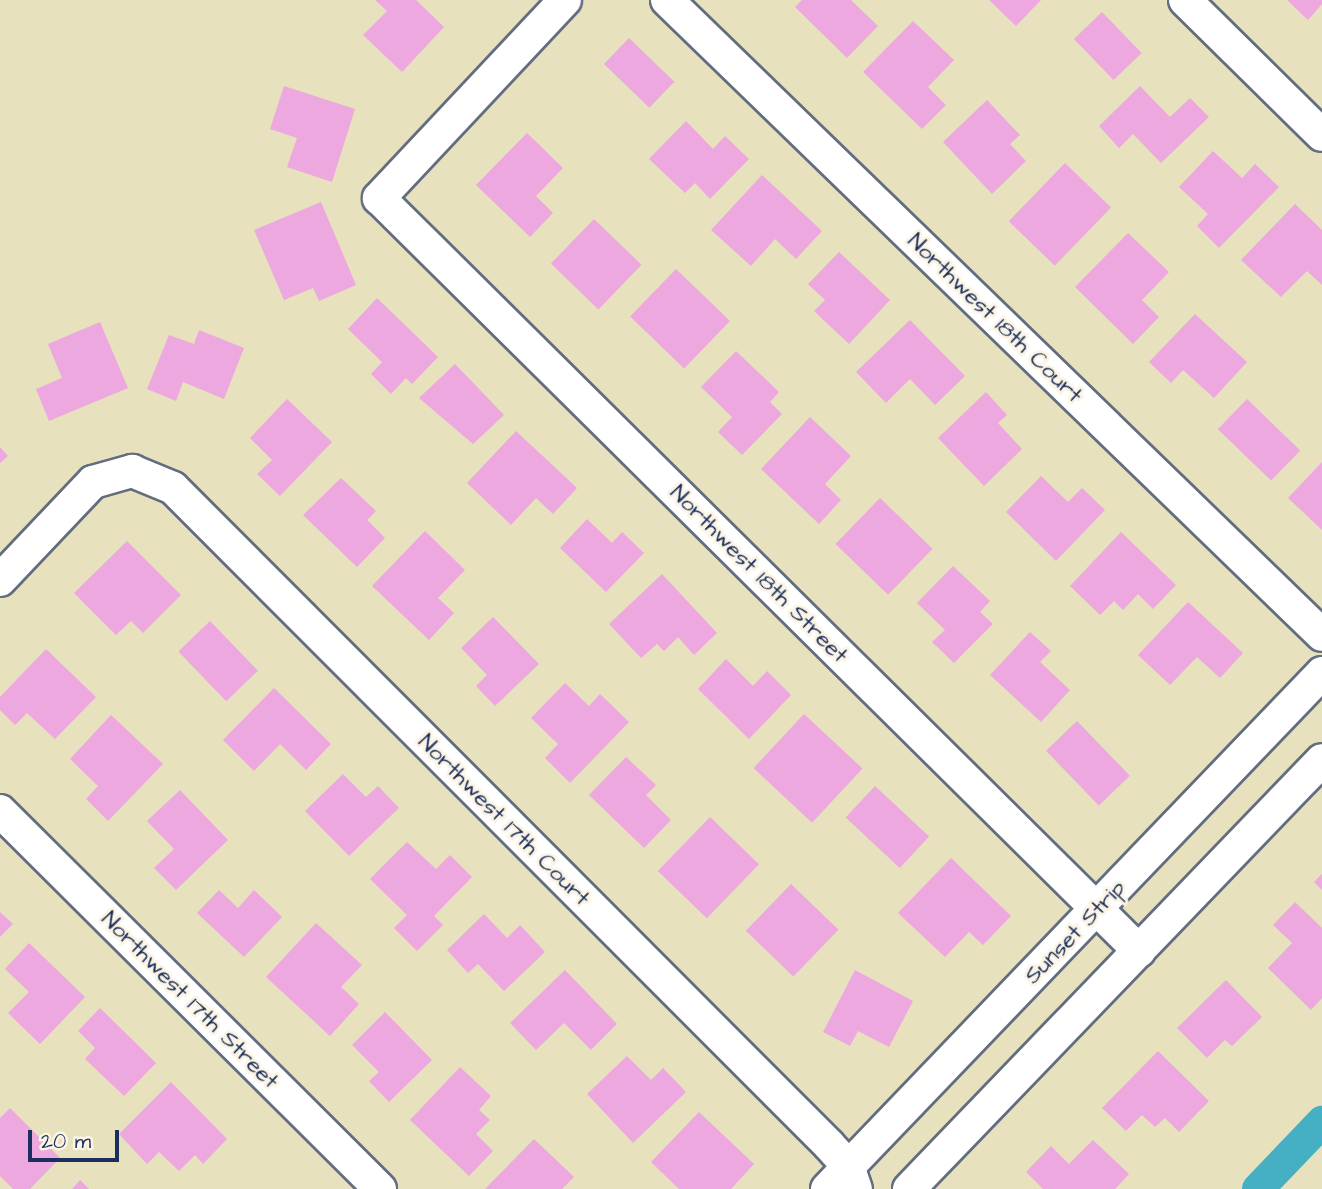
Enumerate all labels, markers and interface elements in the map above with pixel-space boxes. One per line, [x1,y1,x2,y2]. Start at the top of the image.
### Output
street label: Northwest 18th Court [902,227,1088,409]
street label: Northwest 18th Street [664,479,854,669]
street label: Northwest 17th Court [412,728,596,912]
street label: Sunset Strip [1019,874,1131,990]
street label: Northwest 17th Street [95,905,285,1095]
scale bar [32,1116,122,1160]
text: 20 m [41,1127,91,1156]

